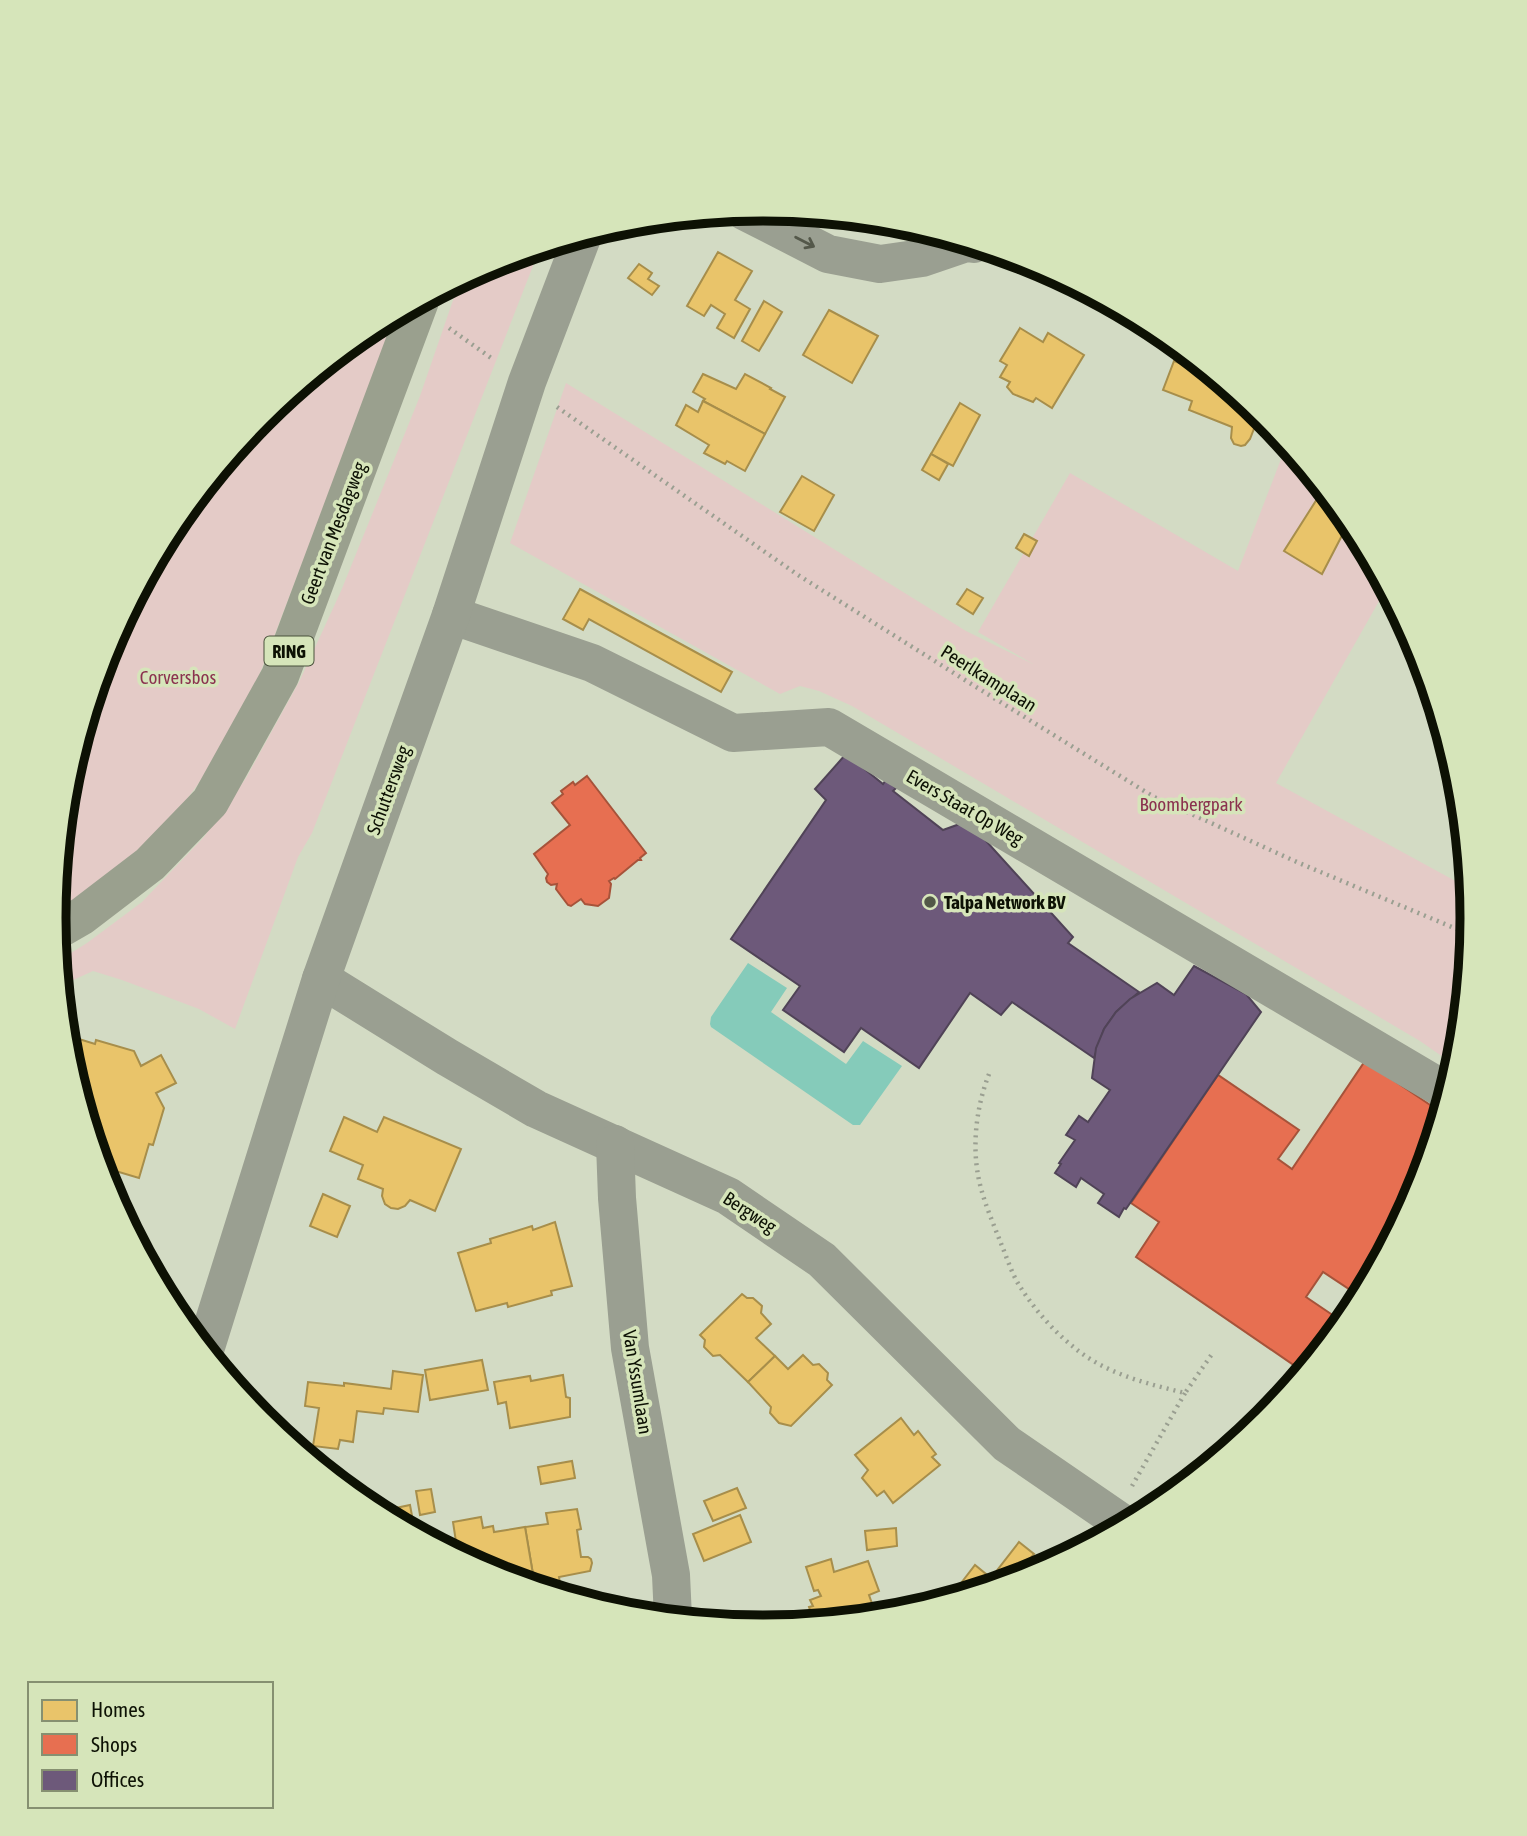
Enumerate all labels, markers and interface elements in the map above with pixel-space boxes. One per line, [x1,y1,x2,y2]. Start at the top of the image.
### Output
one-way arrow [794,235,815,249]
street label: Geert van Mesdagweg [296,458,371,607]
road number: RING [264,636,314,666]
street label: Peerlkamplaan [937,640,1041,716]
park label: Corversbos [140,666,216,688]
street label: Schuttersweg [362,742,415,837]
street label: Evers Staat Op Weg [903,765,1028,850]
park label: Boombergpark [1139,793,1243,815]
place label: Talpa Network BV [944,891,1066,913]
marker: Talpa Network BV [922,894,938,910]
street label: Bergweg [719,1187,781,1238]
street label: Van Yssumlaan [619,1328,657,1436]
legend [28,1682,273,1808]
text: Homes [91,1697,145,1721]
text: Shops [91,1732,137,1756]
text: Offices [91,1767,144,1791]

